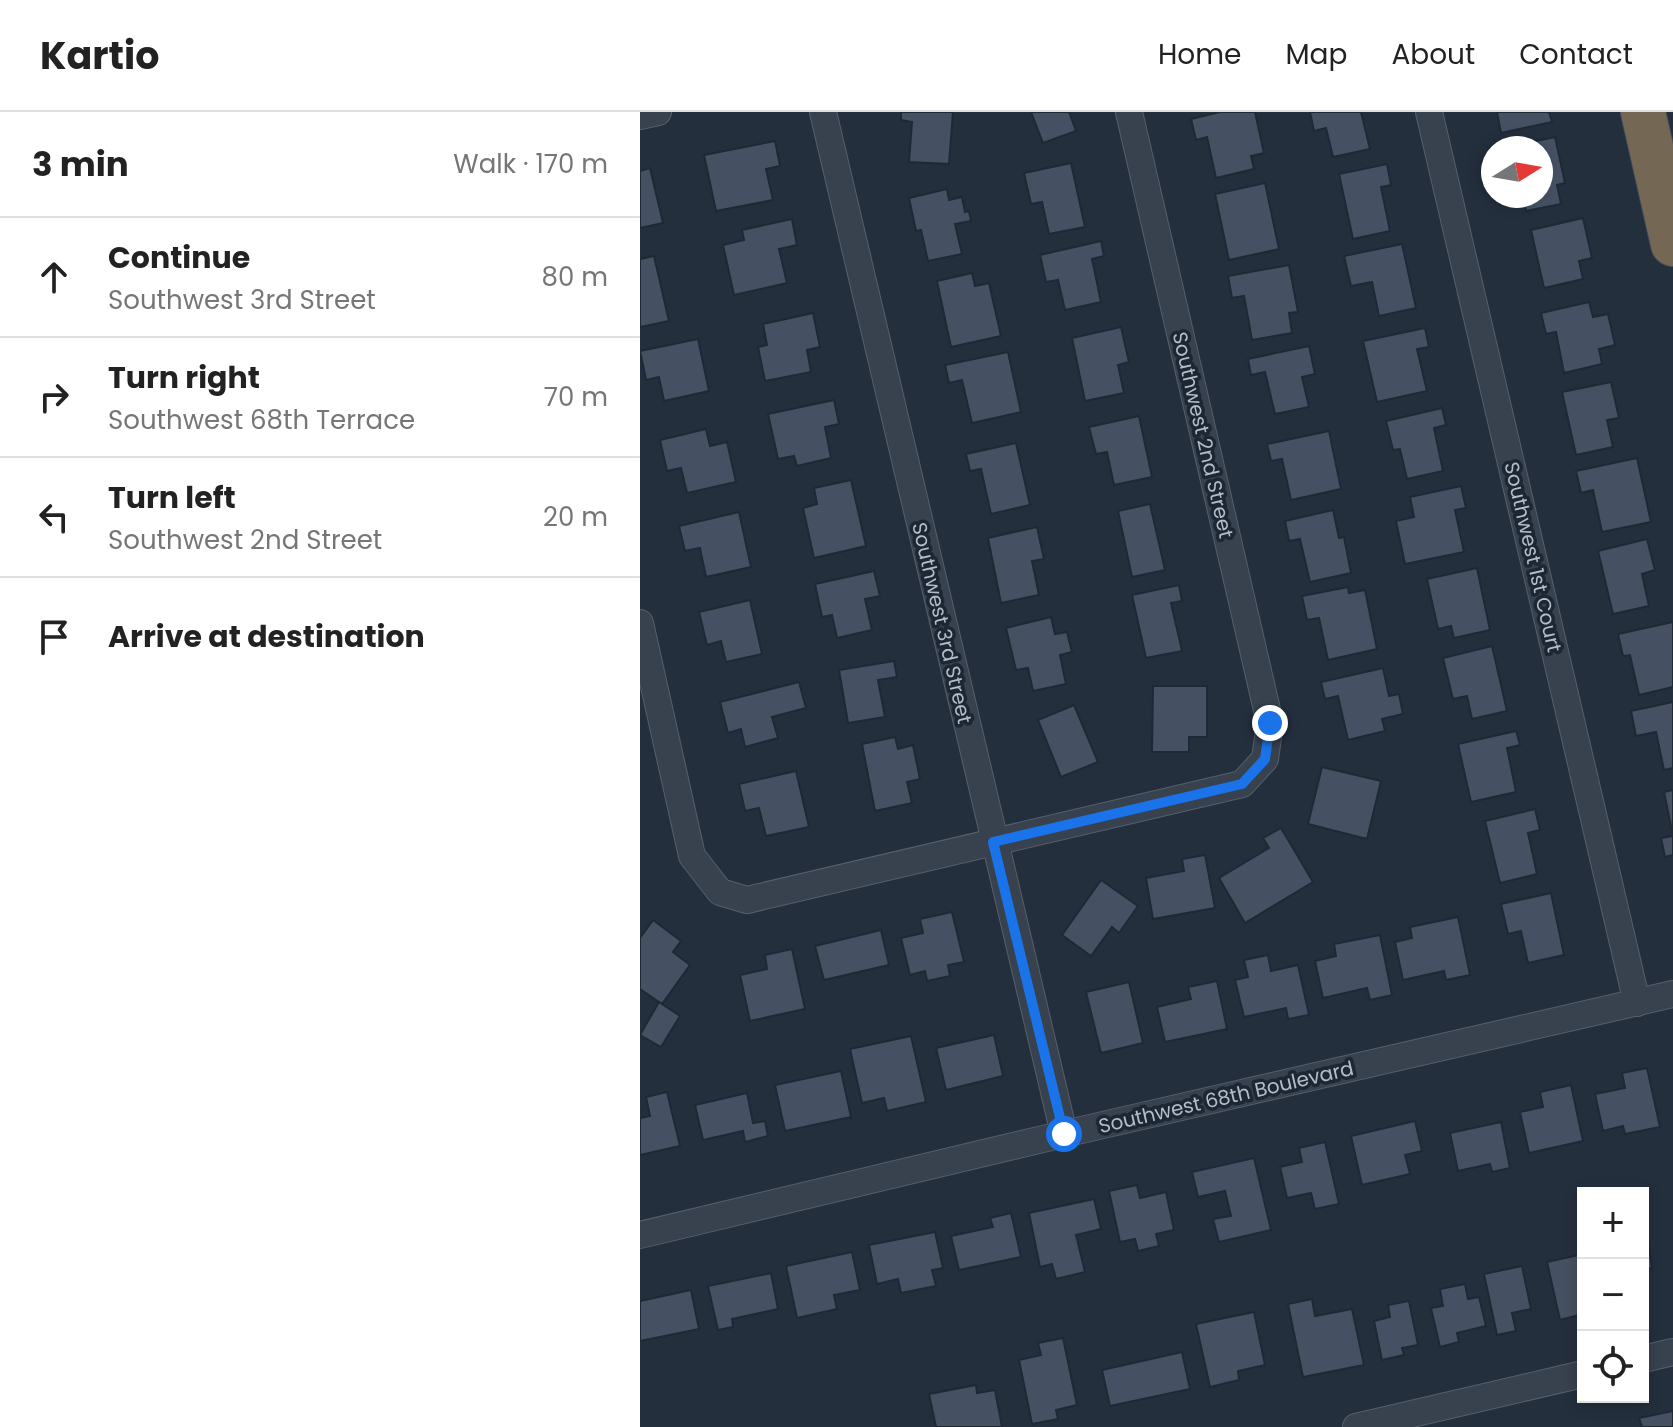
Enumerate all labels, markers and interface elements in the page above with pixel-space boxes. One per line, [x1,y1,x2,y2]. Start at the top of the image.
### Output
text: Kartio [40,29,159,82]
text: Home [1158,35,1241,74]
text: Map [1285,35,1347,74]
text: About [1391,35,1475,74]
text: Contact [1519,35,1633,74]
north arrow [1481,136,1553,208]
text: 3 min [32,140,129,188]
text: Walk · 170 m [453,146,608,182]
text: Continue [108,236,250,279]
icon: ahead [32,255,76,299]
text: 80 m [542,259,608,295]
text: Southwest 3rd Street [108,282,376,318]
street label: Southwest 2nd Street [1166,329,1240,541]
text: Turn right [108,356,260,399]
icon: right [32,375,76,419]
text: 70 m [544,379,608,415]
text: Southwest 68th Terrace [108,402,415,438]
street label: Southwest 1st Court [1497,459,1569,655]
text: Turn left [108,476,236,519]
icon: left [32,495,76,539]
text: 20 m [543,499,608,535]
street label: Southwest 3rd Street [905,520,979,726]
text: Southwest 2nd Street [108,522,382,558]
icon: arrive [32,615,76,659]
text: Arrive at destination [108,615,425,658]
route end [1252,705,1288,741]
street label: Southwest 68th Boulevard [1096,1054,1356,1140]
route start [1046,1116,1082,1152]
map controls [1577,1187,1649,1403]
button: + [1577,1187,1649,1259]
button: − [1577,1259,1649,1331]
button: locate [1577,1331,1649,1403]

